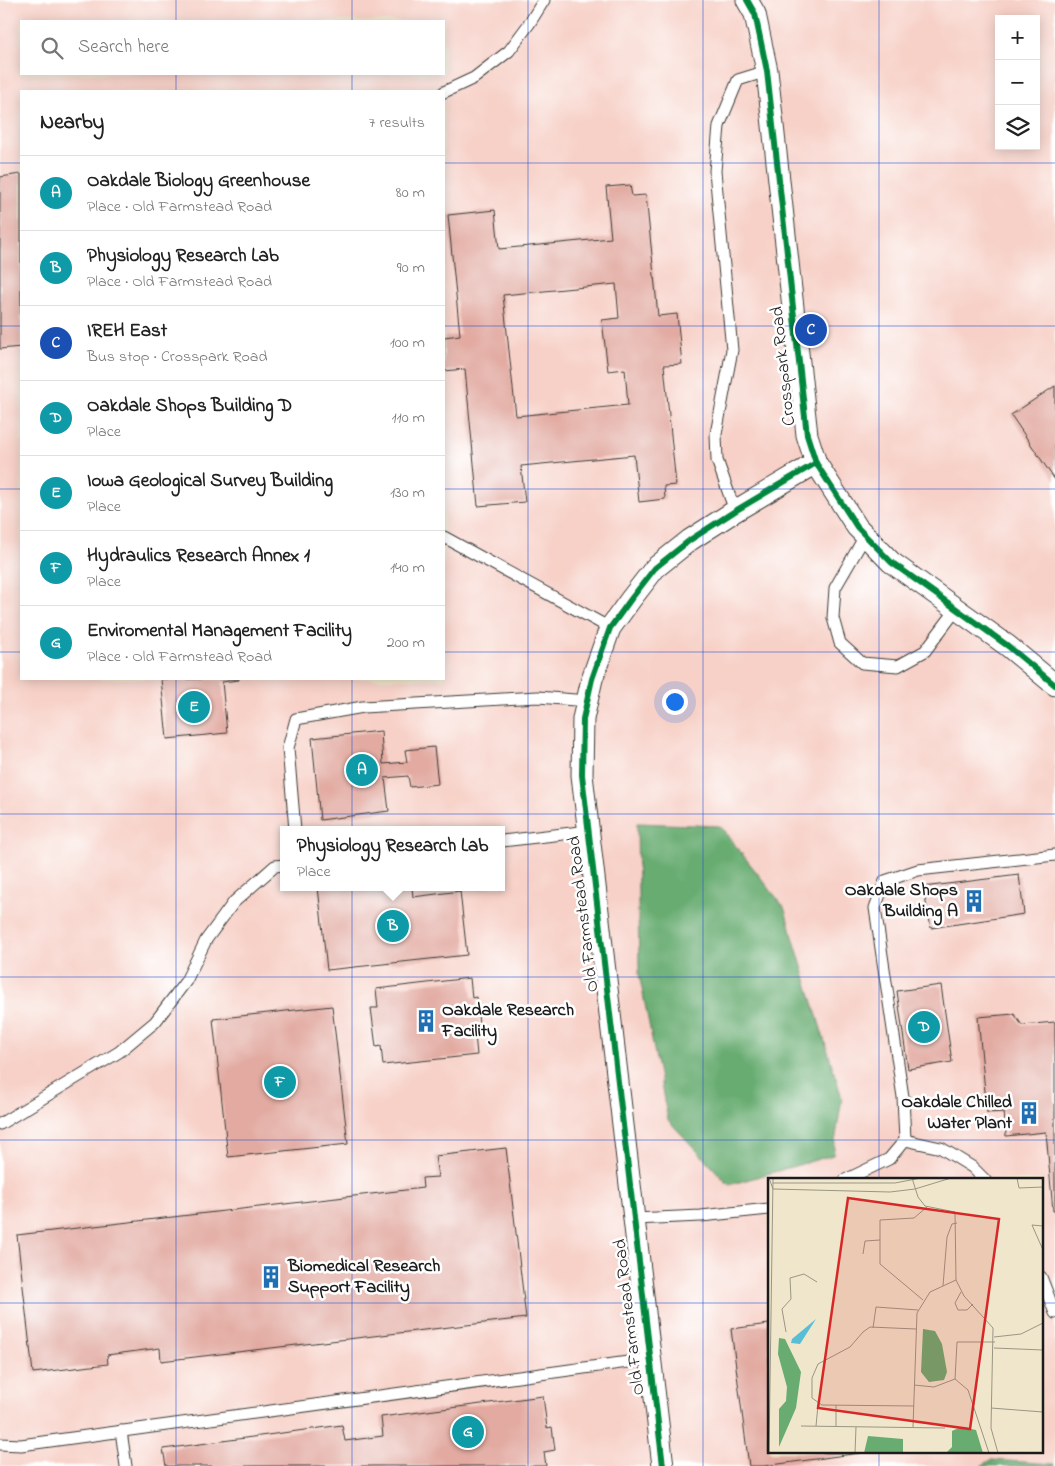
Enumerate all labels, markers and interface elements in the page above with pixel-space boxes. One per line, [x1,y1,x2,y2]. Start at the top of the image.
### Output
map controls [995,15,1040,150]
button: + [995,15,1040,60]
search box [20,20,445,75]
icon: search [38,34,66,62]
text: Search here [78,34,169,61]
button: − [995,60,1040,105]
button: layers [995,105,1040,150]
text: Nearby [40,108,104,138]
text: 7 results [369,111,425,135]
text: Oakdale Biology Greenhouse [87,168,310,195]
text: A [51,181,61,205]
text: 80 m [396,181,425,205]
text: Place · Old Farmstead Road [87,195,272,219]
text: Physiology Research Lab [87,243,279,270]
text: B [51,256,61,280]
text: 90 m [397,256,425,280]
text: Place · Old Farmstead Road [87,270,272,294]
street label: Crosspark Road [765,305,803,427]
pin: C [795,311,827,349]
text: IREH East [87,318,167,345]
text: C [52,331,60,355]
text: 100 m [390,331,425,355]
text: Bus stop · Crosspark Road [87,345,267,369]
text: Oakdale Shops Building D [87,393,292,420]
text: D [50,406,62,430]
text: 110 m [391,406,425,430]
text: Place [87,420,121,444]
text: Iowa Geological Survey Building [87,468,333,495]
text: E [51,481,61,505]
text: 130 m [390,481,425,505]
text: Place [87,495,121,519]
text: Hydraulics Research Annex 1 [87,543,310,570]
text: F [51,556,61,580]
text: 140 m [390,556,425,580]
text: Place [87,570,121,594]
text: Enviromental Management Facility [87,618,352,645]
text: G [51,631,61,655]
text: 200 m [387,631,425,655]
text: Place · Old Farmstead Road [87,645,272,669]
pin: E [178,688,210,726]
your location [662,689,688,715]
pin: A [346,751,378,789]
popup [280,826,505,891]
text: Physiology Research Lab [297,833,488,860]
street label: Old Farmstead Road [562,834,606,994]
text: Place [297,860,331,884]
place label: Oakdale Shops Building A [845,878,958,926]
building icon: Oakdale Shops Building A [961,888,987,914]
pin: B [377,907,409,945]
place label: Oakdale Research Facility [441,998,574,1046]
building icon: Oakdale Research Facility [413,1008,439,1034]
pin: D [908,1008,940,1046]
pin: F [264,1063,296,1101]
place label: Oakdale Chilled Water Plant [901,1090,1013,1137]
building icon: Oakdale Chilled Water Plant [1016,1100,1042,1126]
inset map [768,1178,1042,1454]
street label: Old Farmstead Road [608,1237,652,1397]
place label: Biomedical Research Support Facility [287,1254,441,1302]
building icon: Biomedical Research Support Facility [258,1264,284,1290]
pin: G [452,1413,484,1451]

